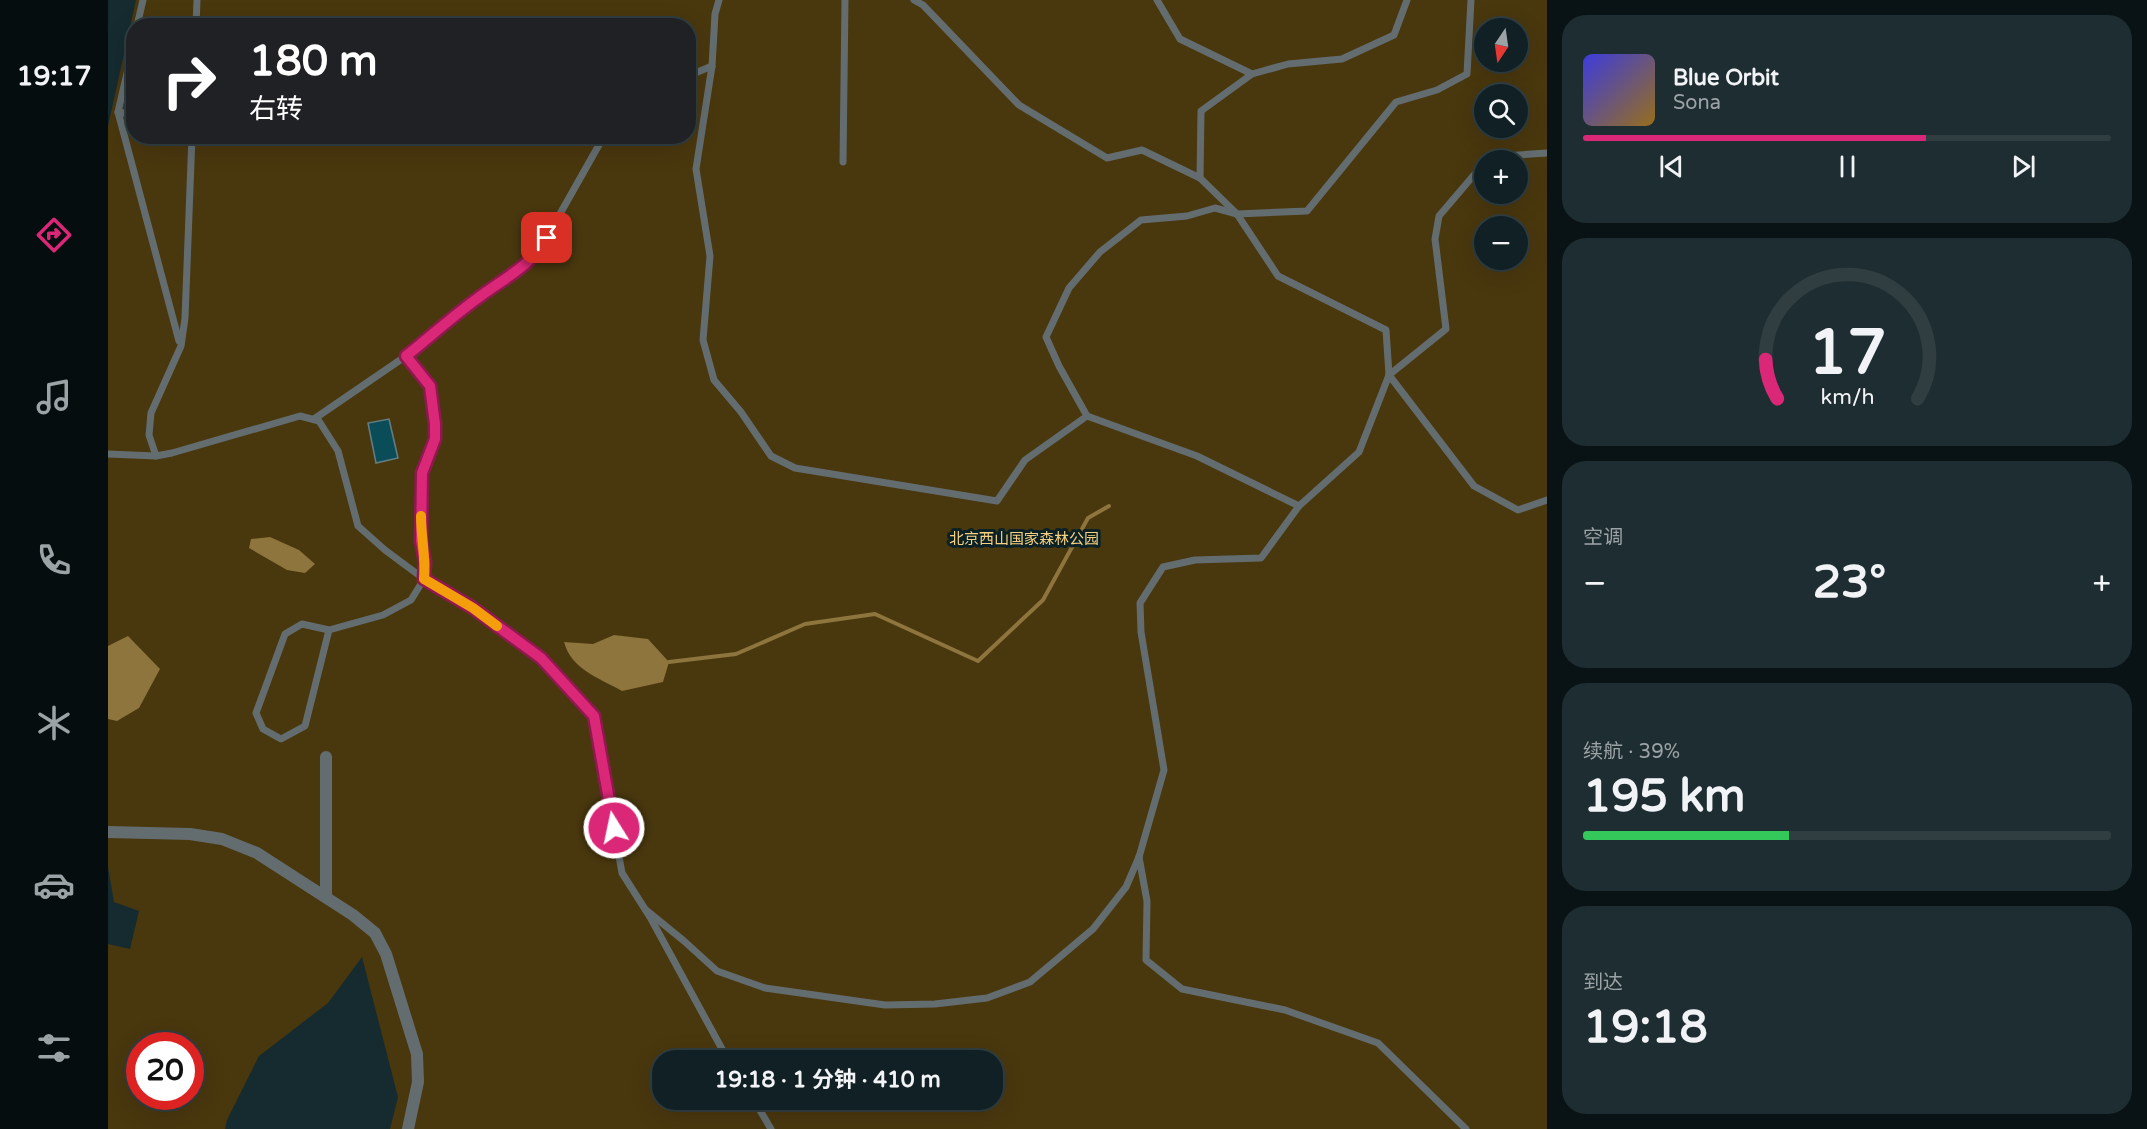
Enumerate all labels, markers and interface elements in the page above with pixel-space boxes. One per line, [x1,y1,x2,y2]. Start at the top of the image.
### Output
north arrow [1474,18,1528,72]
map controls [1474,18,1528,270]
text: 180 m [249,36,378,87]
icon: right [150,42,228,120]
text: 19:17 [17,60,91,93]
text: Blue Orbit [1673,65,1779,91]
button: search [1474,84,1528,138]
text: Sona [1673,91,1721,115]
text: 右转 [249,93,303,126]
button: + [1474,150,1528,204]
icon: previous [1655,150,1688,183]
icon: pause [1831,150,1864,183]
icon: next [2007,150,2040,183]
pin [521,212,572,263]
icon: directions [33,214,75,256]
button: − [1474,216,1528,270]
icon: arrive [530,221,563,254]
text: 17 [1808,316,1886,391]
icon: music [33,376,75,418]
text: km/h [1820,384,1874,410]
text: 空调 [1583,526,1623,550]
park label: 北京西山国家森林公园 [949,530,1099,548]
icon: phone [33,539,75,581]
text: 23° [1813,556,1886,610]
text: − [1583,564,1607,603]
text: + [2092,564,2111,603]
icon: climate [33,702,75,744]
text: 续航 · 39% [1583,740,1680,764]
text: 195 km [1583,770,1745,824]
position arrow [582,796,646,860]
icon: car [33,864,75,906]
text: 到达 [1583,971,1623,995]
text: 19:18 [1583,1001,1708,1055]
icon: filters [33,1027,75,1069]
speed limit sign: 20 [126,1032,204,1110]
text: 19:18 · 1 分钟 · 410 m [714,1067,941,1093]

